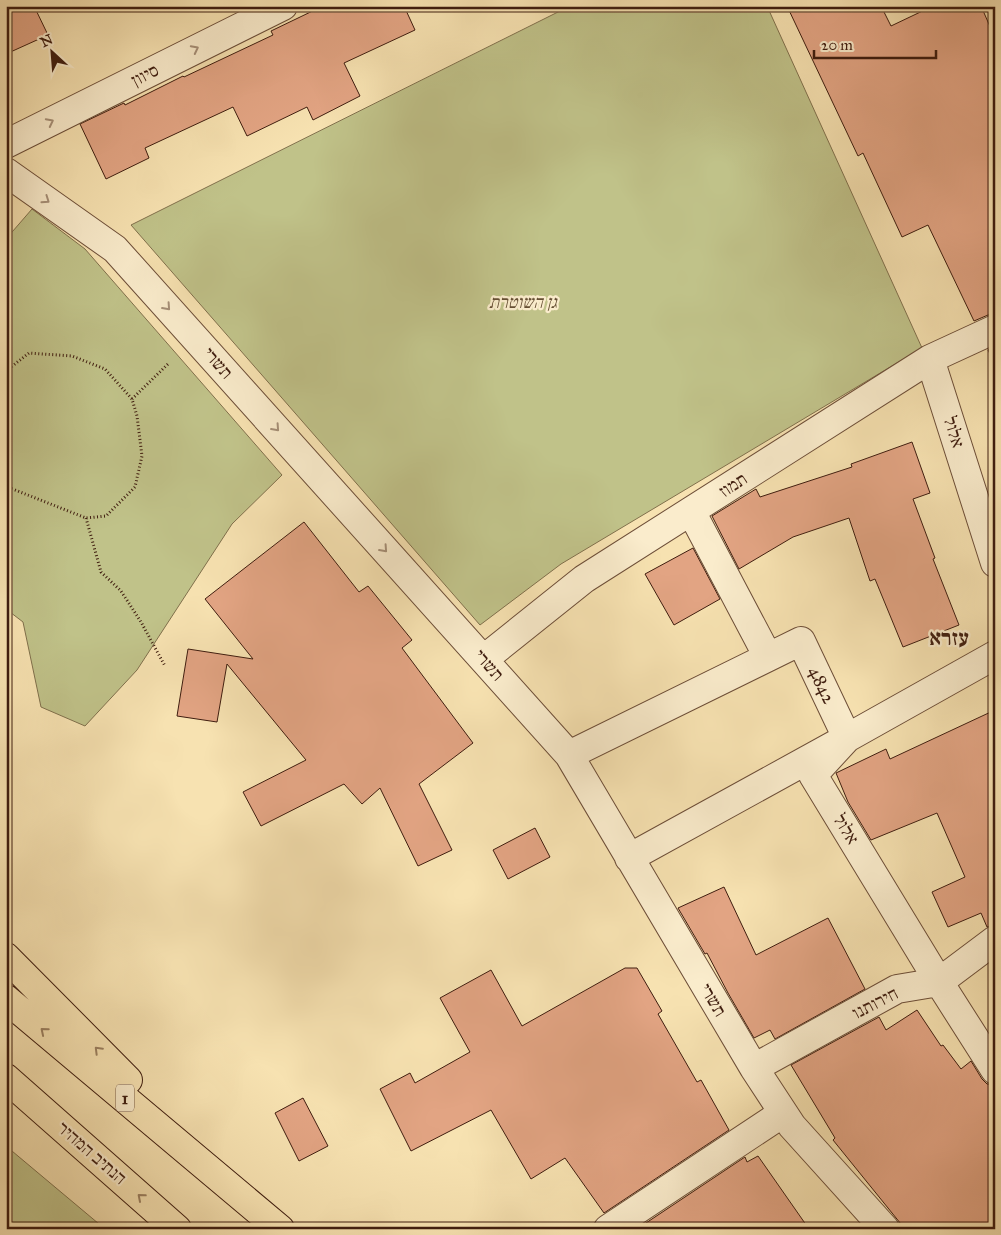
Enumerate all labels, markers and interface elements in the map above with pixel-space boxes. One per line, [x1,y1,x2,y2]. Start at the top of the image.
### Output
north arrow [28,28,78,78]
scale bar [814,28,936,60]
text: N [37,30,56,51]
text: 20 m [821,36,853,54]
one-way arrow [190,45,199,55]
street label: סיוון [128,59,162,91]
one-way arrow [45,118,54,128]
one-way arrow [40,194,50,203]
park label: גן השוטרת [489,291,558,313]
one-way arrow [161,301,170,310]
street label: תשרי [198,343,238,383]
street label: אלול [939,414,969,450]
one-way arrow [270,422,279,431]
street label: תמוז [715,468,751,502]
one-way arrow [379,543,388,552]
district label: עזרא [929,624,969,651]
street label: תשרי [469,645,509,685]
street label: 4842 [804,663,840,707]
street label: אלול [828,810,864,848]
street label: תשרי [695,979,731,1021]
street label: חירותנו [848,982,902,1024]
one-way arrow [41,1028,50,1037]
one-way arrow [95,1047,104,1056]
road number: 1 [116,1084,134,1112]
street label: הנתיב המהיר [53,1117,131,1189]
one-way arrow [137,1193,146,1202]

